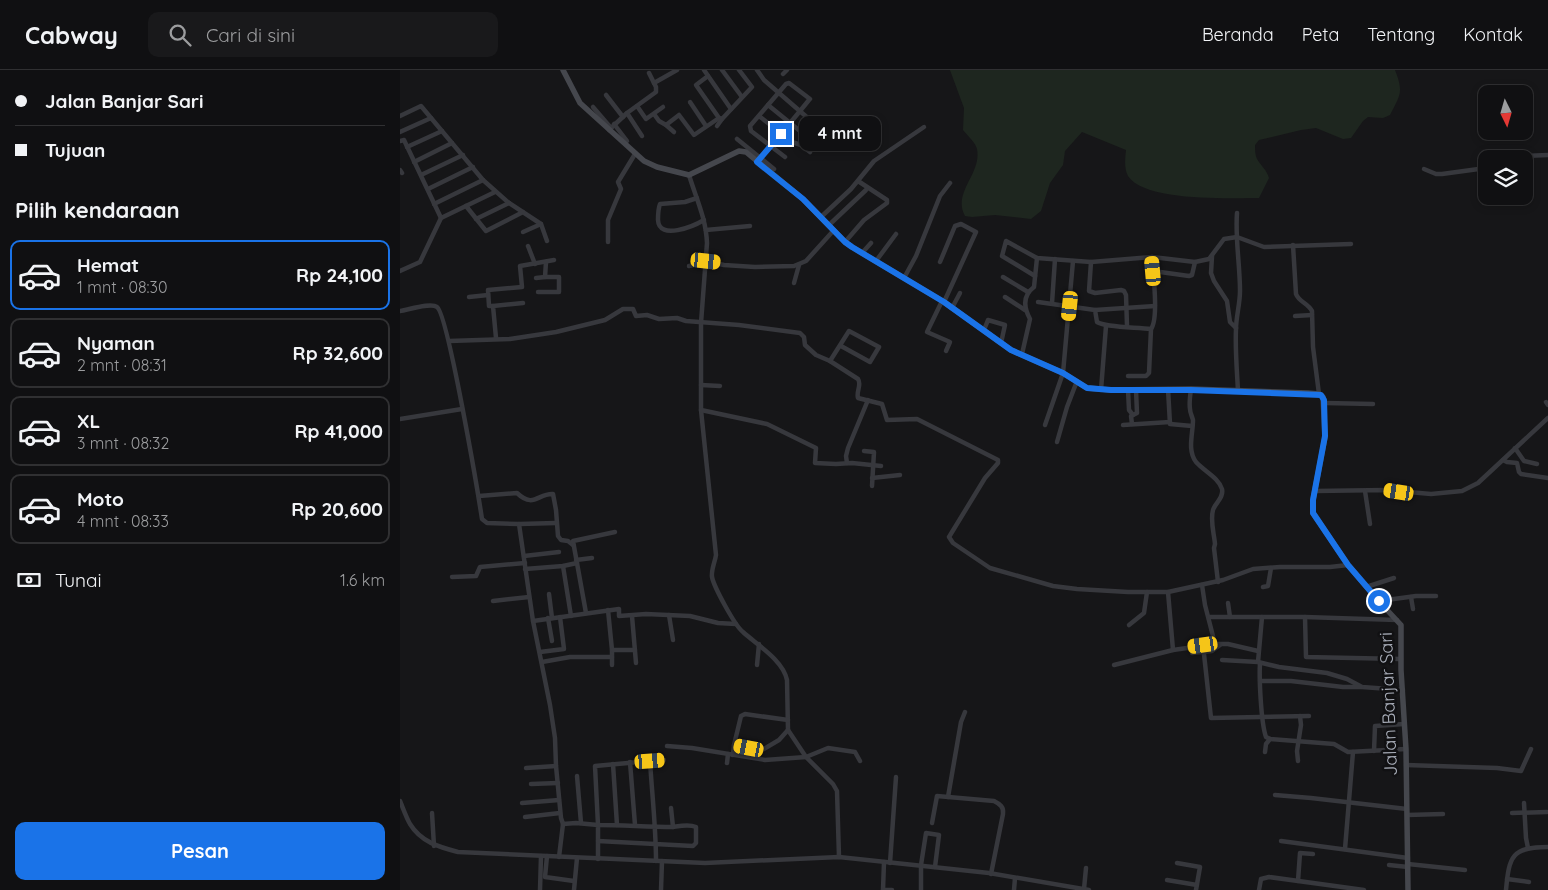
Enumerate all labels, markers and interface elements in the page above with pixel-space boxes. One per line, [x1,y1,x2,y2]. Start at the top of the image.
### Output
search box [148,12,498,57]
text: Cabway [25,20,118,50]
icon: search [166,21,194,49]
text: Cari di sini [206,23,295,47]
text: Beranda [1202,23,1274,46]
text: Peta [1302,23,1339,46]
text: Tentang [1367,23,1435,46]
text: Kontak [1463,23,1523,46]
north arrow [1478,85,1532,140]
map controls [1478,85,1533,205]
text: Jalan Banjar Sari [45,89,204,113]
callout: 4 mnt [798,116,881,152]
route end [770,123,792,145]
text: 4 mnt [818,123,862,143]
text: Tujuan [45,138,105,162]
button: layers [1478,150,1533,205]
text: Pilih kendaraan [15,196,180,224]
car [690,252,721,270]
icon: car [17,253,62,298]
text: Hemat [77,253,139,277]
car [1144,255,1161,287]
text: Rp 24,100 [296,263,383,287]
text: 1 mnt · 08:30 [77,277,167,297]
car [1060,290,1079,322]
icon: car [17,331,62,376]
text: Nyaman [77,331,155,355]
text: Rp 32,600 [293,341,383,365]
text: 2 mnt · 08:31 [77,355,167,375]
icon: car [17,409,62,454]
text: XL [77,409,100,433]
text: Rp 41,000 [294,419,383,443]
text: 3 mnt · 08:32 [77,433,169,453]
car [1383,482,1414,502]
icon: car [17,487,62,532]
text: Moto [77,487,124,511]
text: Rp 20,600 [291,497,383,521]
text: 4 mnt · 08:33 [77,511,169,531]
icon: cash [15,566,43,594]
text: Tunai [55,568,102,592]
text: 1.6 km [340,570,385,590]
route start [1368,590,1390,612]
street label: Jalan Banjar Sari [1374,632,1402,776]
car [1187,635,1218,655]
car [732,738,765,758]
car [634,752,665,770]
button: Pesan [15,822,385,880]

